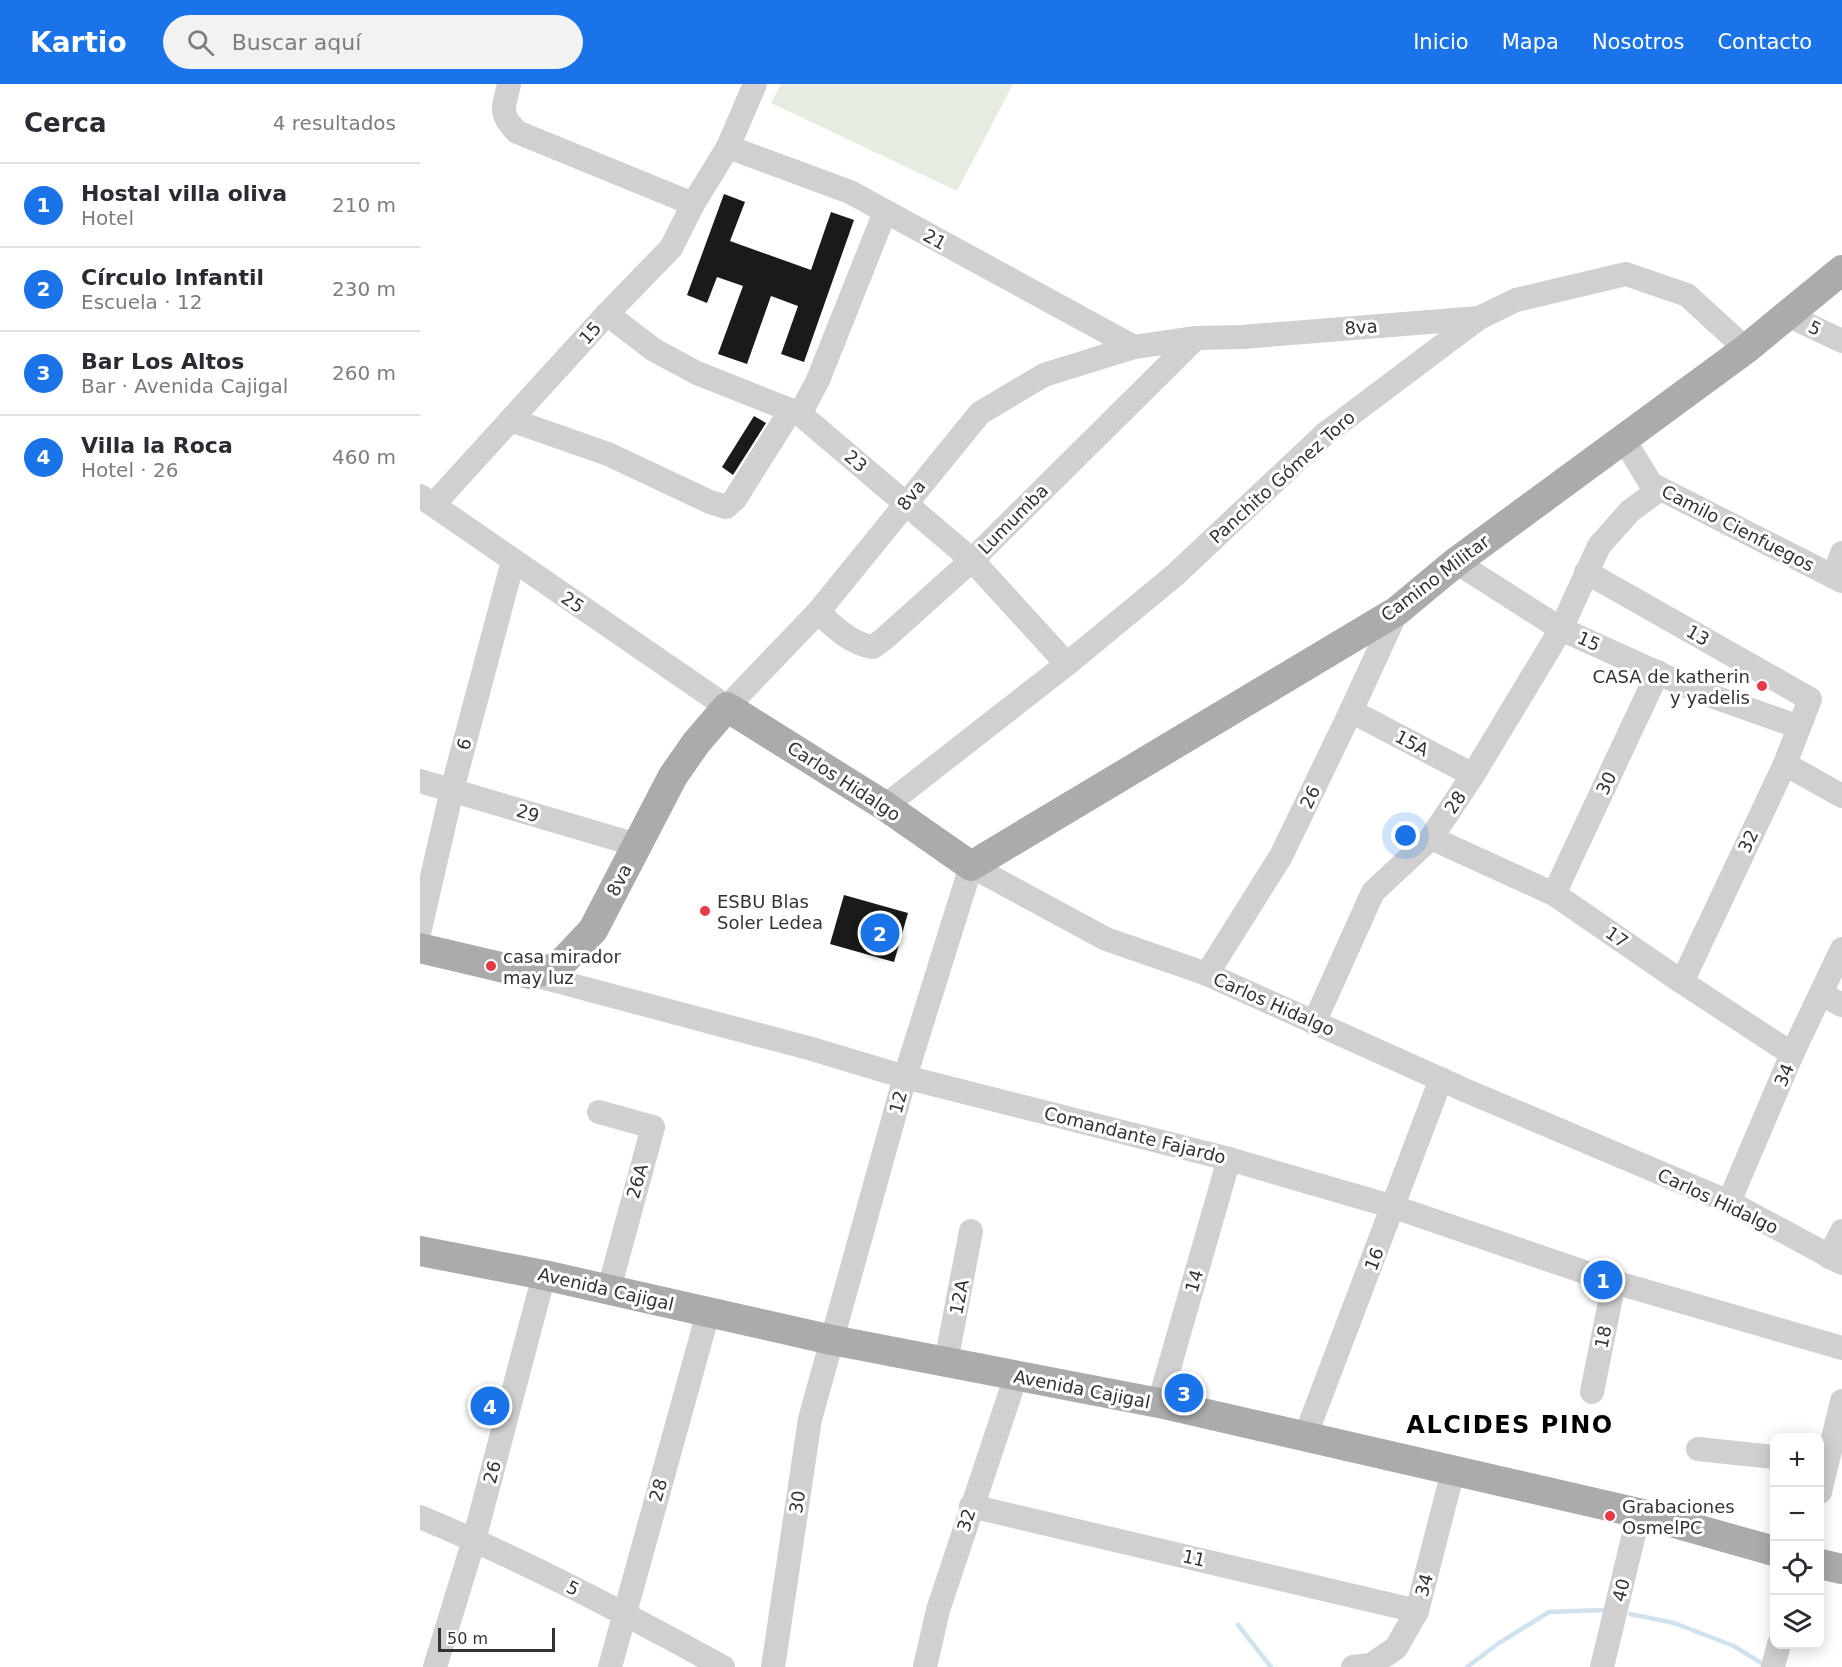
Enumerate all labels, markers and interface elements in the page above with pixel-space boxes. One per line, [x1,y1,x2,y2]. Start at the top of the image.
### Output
search box [163,15,583,69]
text: Kartio [30,26,127,59]
icon: search [184,26,217,59]
text: Buscar aquí [232,30,361,55]
text: Inicio [1413,30,1469,54]
text: Mapa [1502,30,1559,54]
text: Nosotros [1592,30,1684,54]
text: Contacto [1717,30,1812,54]
text: Cerca [24,108,107,138]
text: 4 resultados [273,111,396,135]
text: Hostal villa oliva [81,181,287,206]
text: 1 [37,193,50,217]
text: 210 m [332,193,396,217]
text: Hotel [81,206,134,230]
street label: 21 [920,224,950,254]
text: Círculo Infantil [81,265,264,290]
text: 2 [37,277,50,301]
text: 230 m [332,277,396,301]
text: Escuela · 12 [81,290,202,314]
street label: 8va [1344,315,1378,339]
street label: 5 [1805,316,1825,340]
street label: 15 [575,317,605,349]
text: Bar Los Altos [81,349,244,374]
text: 3 [37,361,50,385]
text: 260 m [332,361,396,385]
text: Bar · Avenida Cajigal [81,374,288,398]
street label: Panchito Gómez Toro [1205,406,1359,548]
text: Villa la Roca [81,433,233,458]
text: 4 [37,445,50,469]
text: 460 m [332,445,396,469]
street label: 23 [840,446,872,476]
text: Hotel · 26 [81,458,179,482]
street label: 8va [892,476,930,514]
street label: Lumumba [974,480,1052,558]
street label: Camilo Cienfuegos [1658,480,1818,576]
street label: Camino Militar [1377,530,1494,626]
street label: 25 [558,587,588,617]
street label: 13 [1683,620,1713,650]
street label: 15 [1574,627,1604,655]
place label: CASA de katherin y yadelis [1593,666,1750,708]
marker: CASA de katherin y yadelis [1755,679,1769,693]
street label: 15A [1392,725,1433,761]
street label: 6 [452,736,476,752]
street label: Carlos Hidalgo [784,737,904,825]
street label: 30 [1592,768,1620,798]
street label: 26 [1296,782,1324,812]
street label: 28 [1440,787,1470,817]
street label: 29 [514,800,542,826]
your location [1391,821,1420,850]
street label: 32 [1734,826,1762,856]
street label: 8va [602,860,636,900]
place label: ESBU Blas Soler Ledea [717,891,823,933]
marker: ESBU Blas Soler Ledea [698,904,712,918]
pin: 2 [860,910,900,956]
street label: 17 [1602,922,1632,952]
place label: casa mirador may luz [503,946,621,988]
marker: casa mirador may luz [484,959,498,973]
street label: Carlos Hidalgo [1210,968,1338,1040]
street label: 34 [1770,1060,1798,1090]
street label: 12 [885,1088,911,1116]
street label: Comandante Fajardo [1042,1102,1228,1168]
street label: 26A [622,1161,652,1201]
street label: Carlos Hidalgo [1654,1164,1782,1238]
street label: 16 [1360,1245,1388,1273]
pin: 1 [1584,1258,1622,1302]
street label: Avenida Cajigal [536,1263,676,1315]
street label: 14 [1181,1267,1207,1295]
street label: 12A [945,1277,973,1316]
street label: 18 [1590,1324,1616,1350]
street label: Avenida Cajigal [1012,1365,1152,1413]
pin: 3 [1164,1370,1203,1416]
pin: 4 [470,1384,510,1428]
district label: ALCIDES PINO [1406,1411,1614,1439]
map controls [1770,1433,1824,1649]
button: + [1770,1433,1824,1487]
street label: 26 [479,1458,505,1486]
street label: 28 [645,1476,671,1504]
button: − [1770,1487,1824,1541]
street label: 30 [785,1489,809,1515]
place label: Grabaciones OsmelPC [1622,1496,1735,1538]
street label: 32 [952,1506,980,1534]
marker: Grabaciones OsmelPC [1603,1509,1617,1523]
button: locate [1770,1541,1824,1595]
street label: 11 [1180,1545,1208,1571]
street label: 34 [1411,1571,1437,1599]
street label: 5 [563,1576,583,1600]
street label: 40 [1608,1576,1634,1604]
button: layers [1770,1595,1824,1649]
scale bar [438,1625,555,1652]
text: 50 m [447,1629,488,1648]

